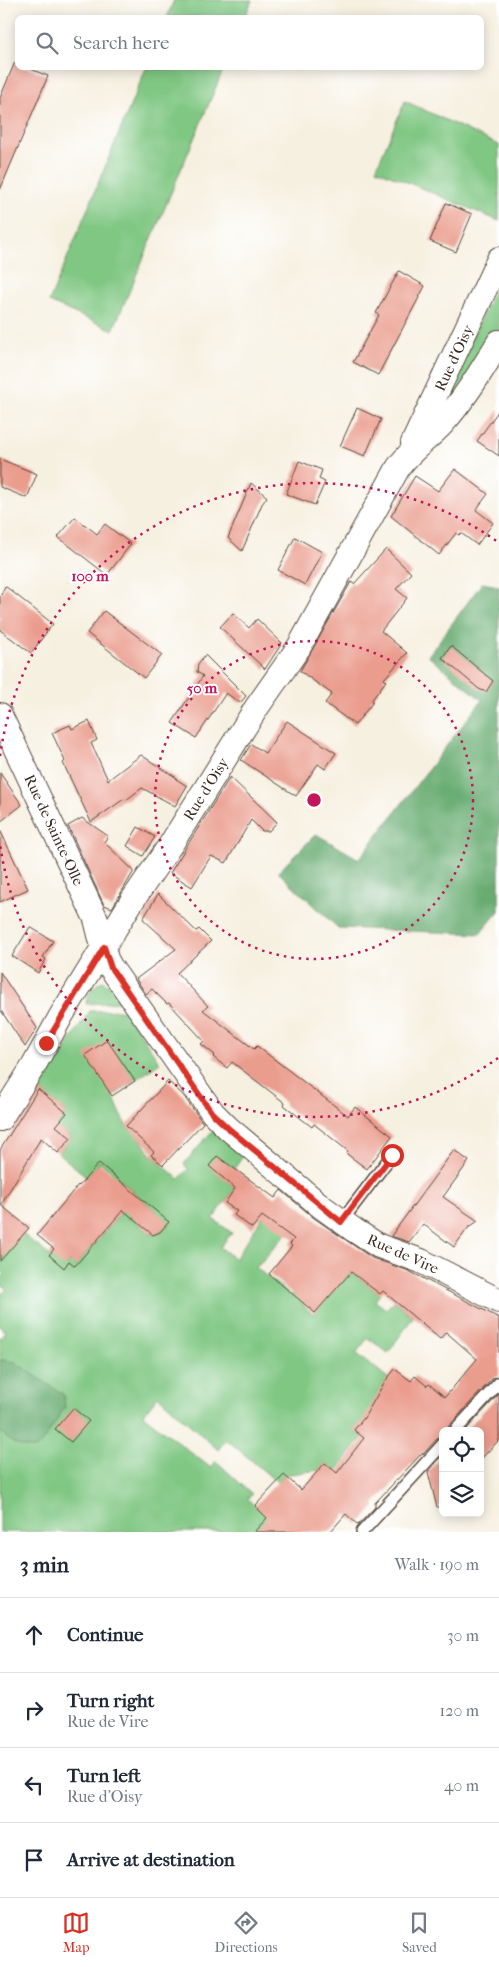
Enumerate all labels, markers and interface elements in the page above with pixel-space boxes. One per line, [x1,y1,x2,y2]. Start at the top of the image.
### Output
search box [15,15,484,70]
icon: search [33,29,61,57]
text: Search here [73,32,169,54]
street label: Rue d'Oisy [431,321,478,394]
text: 100 m [71,567,109,585]
text: 50 m [187,679,218,697]
street label: Rue d'Oisy [180,753,233,824]
street label: Rue de Sainte-Olle [20,772,88,889]
centre of rings [305,791,323,809]
route end [35,1032,58,1055]
route start [381,1144,404,1167]
street label: Rue de Vire [364,1230,442,1278]
map controls [439,1427,484,1517]
button: locate [439,1427,484,1472]
button: layers [439,1472,484,1517]
text: 3 min [20,1553,69,1577]
text: Walk · 190 m [395,1555,479,1574]
icon: ahead [20,1621,48,1649]
text: Continue [67,1624,143,1646]
text: 30 m [447,1626,479,1645]
text: Turn right [67,1690,154,1712]
icon: right [20,1696,48,1724]
text: 120 m [440,1701,479,1720]
text: Rue de Vire [67,1712,148,1731]
text: Turn left [67,1765,141,1787]
icon: left [20,1771,48,1799]
text: 40 m [444,1776,479,1795]
text: Rue d'Oisy [67,1787,143,1806]
icon: arrive [20,1846,48,1874]
text: Arrive at destination [67,1849,235,1871]
tab: Map [62,1909,90,1956]
tab: Directions [215,1909,278,1956]
tab: Saved [402,1909,437,1956]

